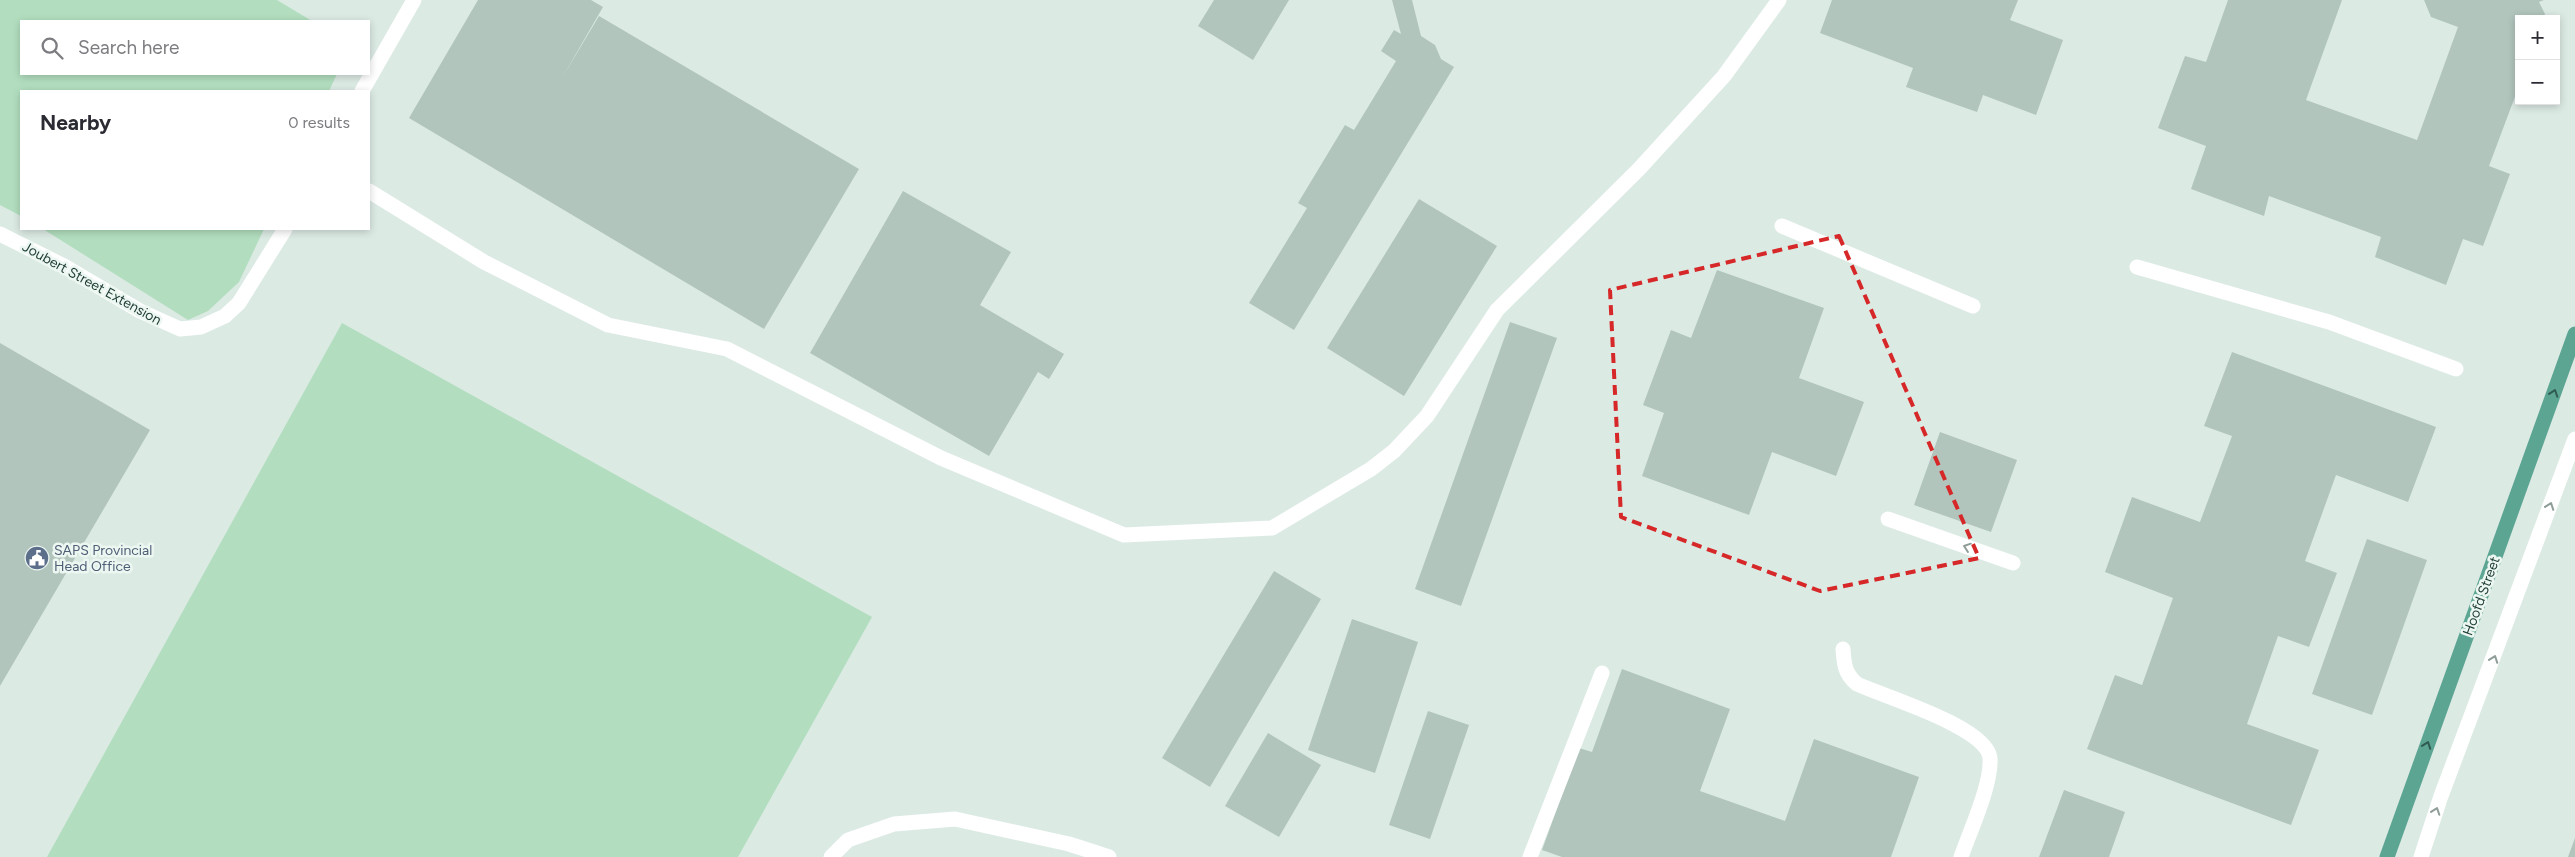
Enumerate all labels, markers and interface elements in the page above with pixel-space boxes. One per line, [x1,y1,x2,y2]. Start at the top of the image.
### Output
map controls [2515,15,2560,105]
button: + [2515,15,2560,60]
search box [20,20,370,75]
icon: search [38,34,66,62]
text: Search here [78,36,180,59]
button: − [2515,60,2560,105]
text: Nearby [40,110,111,135]
text: 0 results [288,113,350,132]
street label: Joubert Street Extension [19,238,164,329]
one-way arrow [2548,389,2558,398]
one-way arrow [2544,503,2554,511]
place label: SAPS Provincial Head Office [54,542,152,575]
one-way arrow [1964,542,1972,552]
public building icon: SAPS Provincial Head Office [24,545,50,571]
street label: Hoofd Street [2459,554,2504,638]
one-way arrow [2488,655,2498,664]
one-way arrow [2421,742,2431,750]
one-way arrow [2431,807,2441,815]

